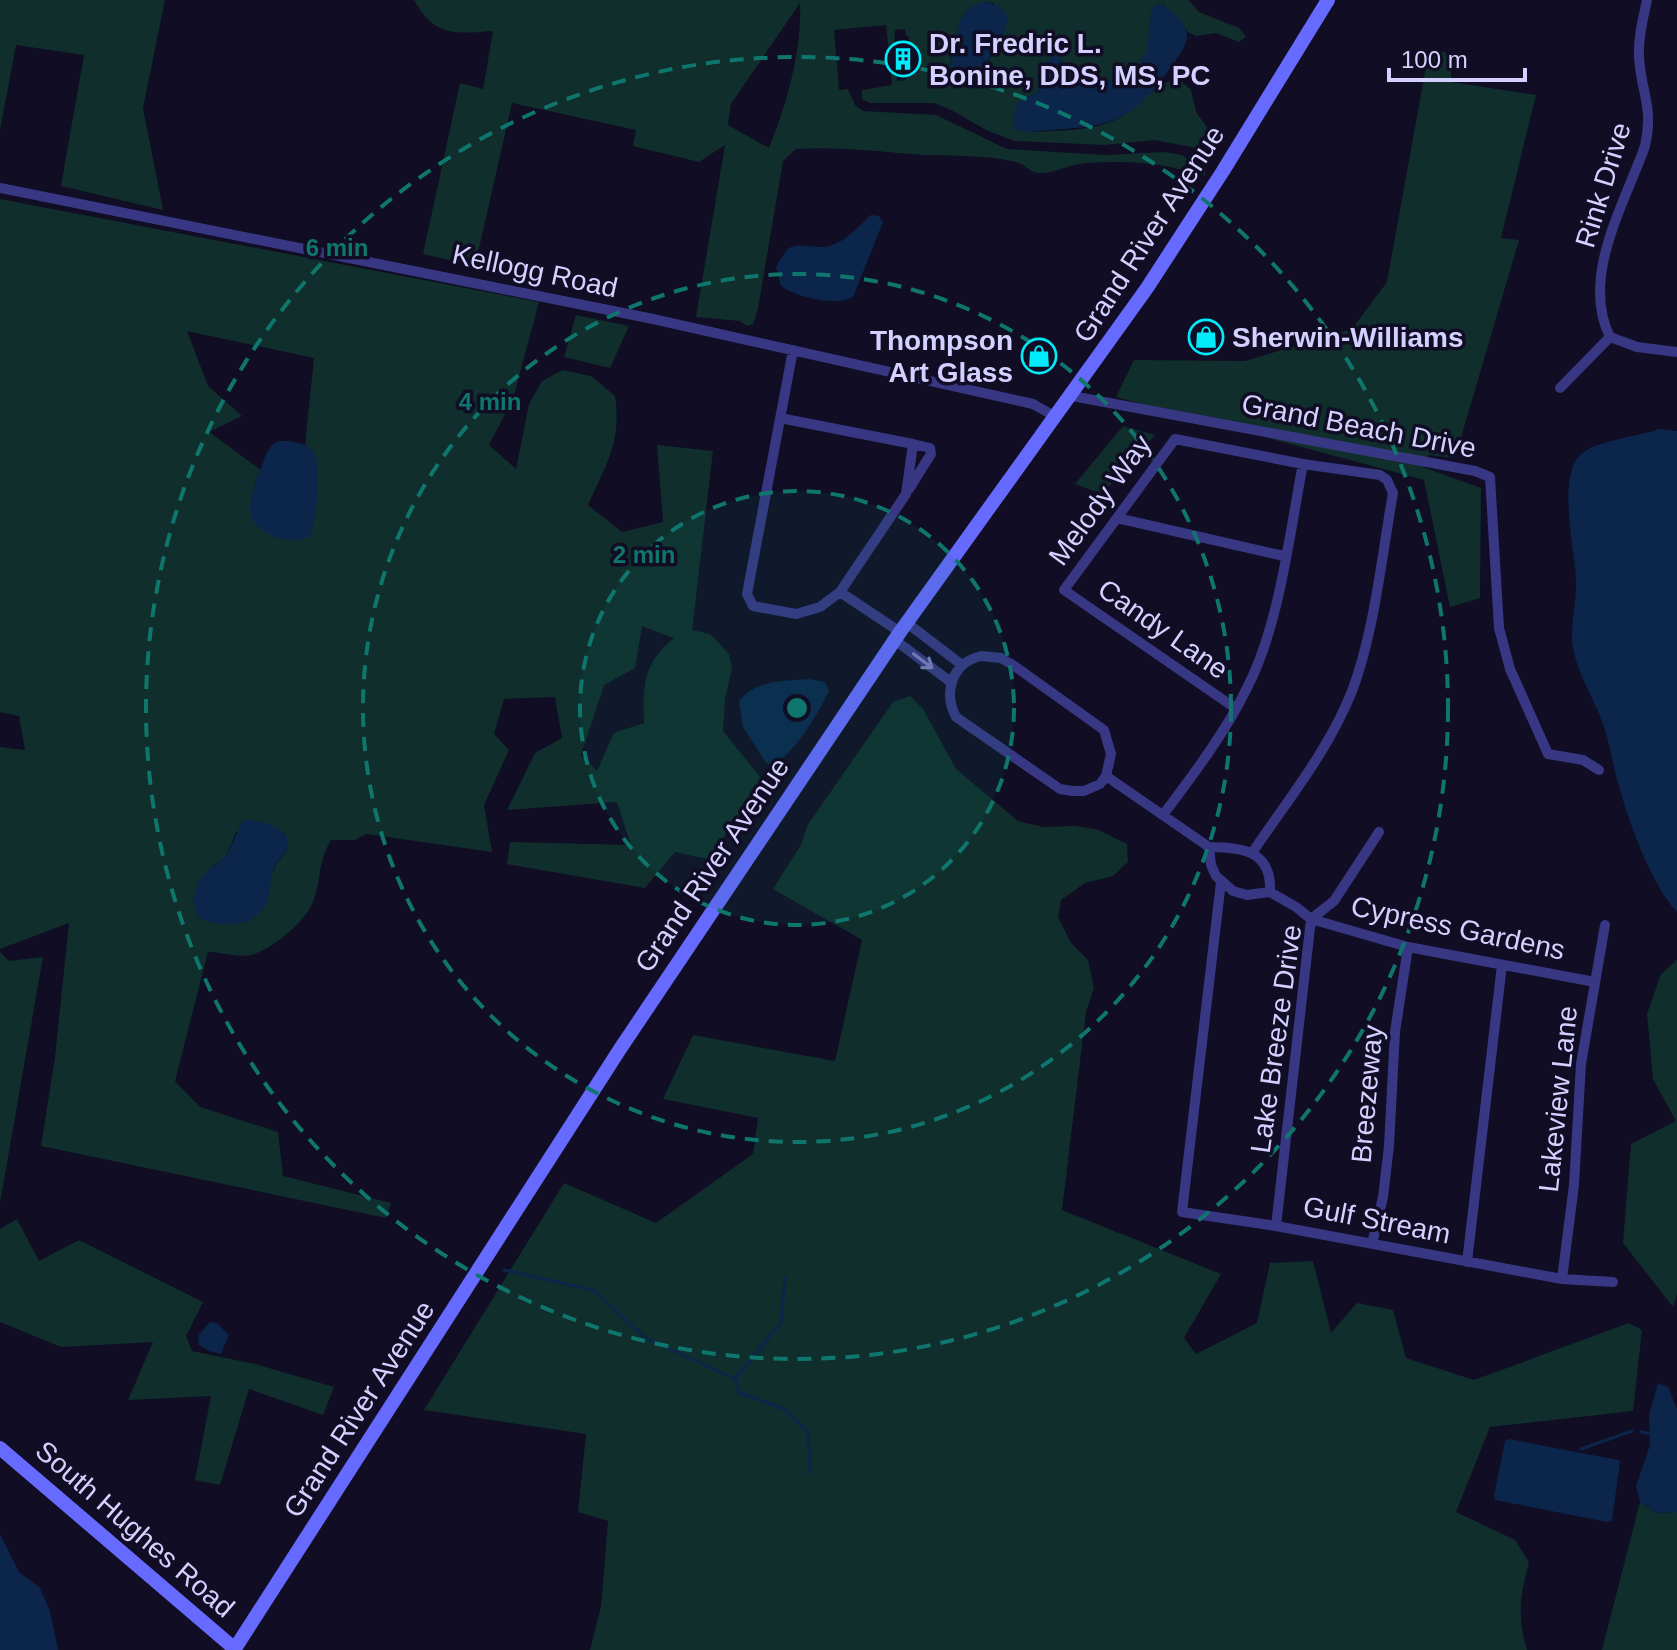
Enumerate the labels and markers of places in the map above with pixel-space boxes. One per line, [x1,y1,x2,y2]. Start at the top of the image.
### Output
place label: Dr. Fredric L. Bonine, DDS, MS, PC [929,28,1211,91]
building icon: Dr. Fredric L. Bonine, DDS, MS, PC [884,40,922,78]
shop icon: Sherwin-Williams [1187,318,1225,356]
place label: Sherwin-Williams [1232,322,1464,353]
place label: Thompson Art Glass [870,325,1013,388]
shop icon: Thompson Art Glass [1020,337,1058,375]
centre of rings [783,694,811,722]

